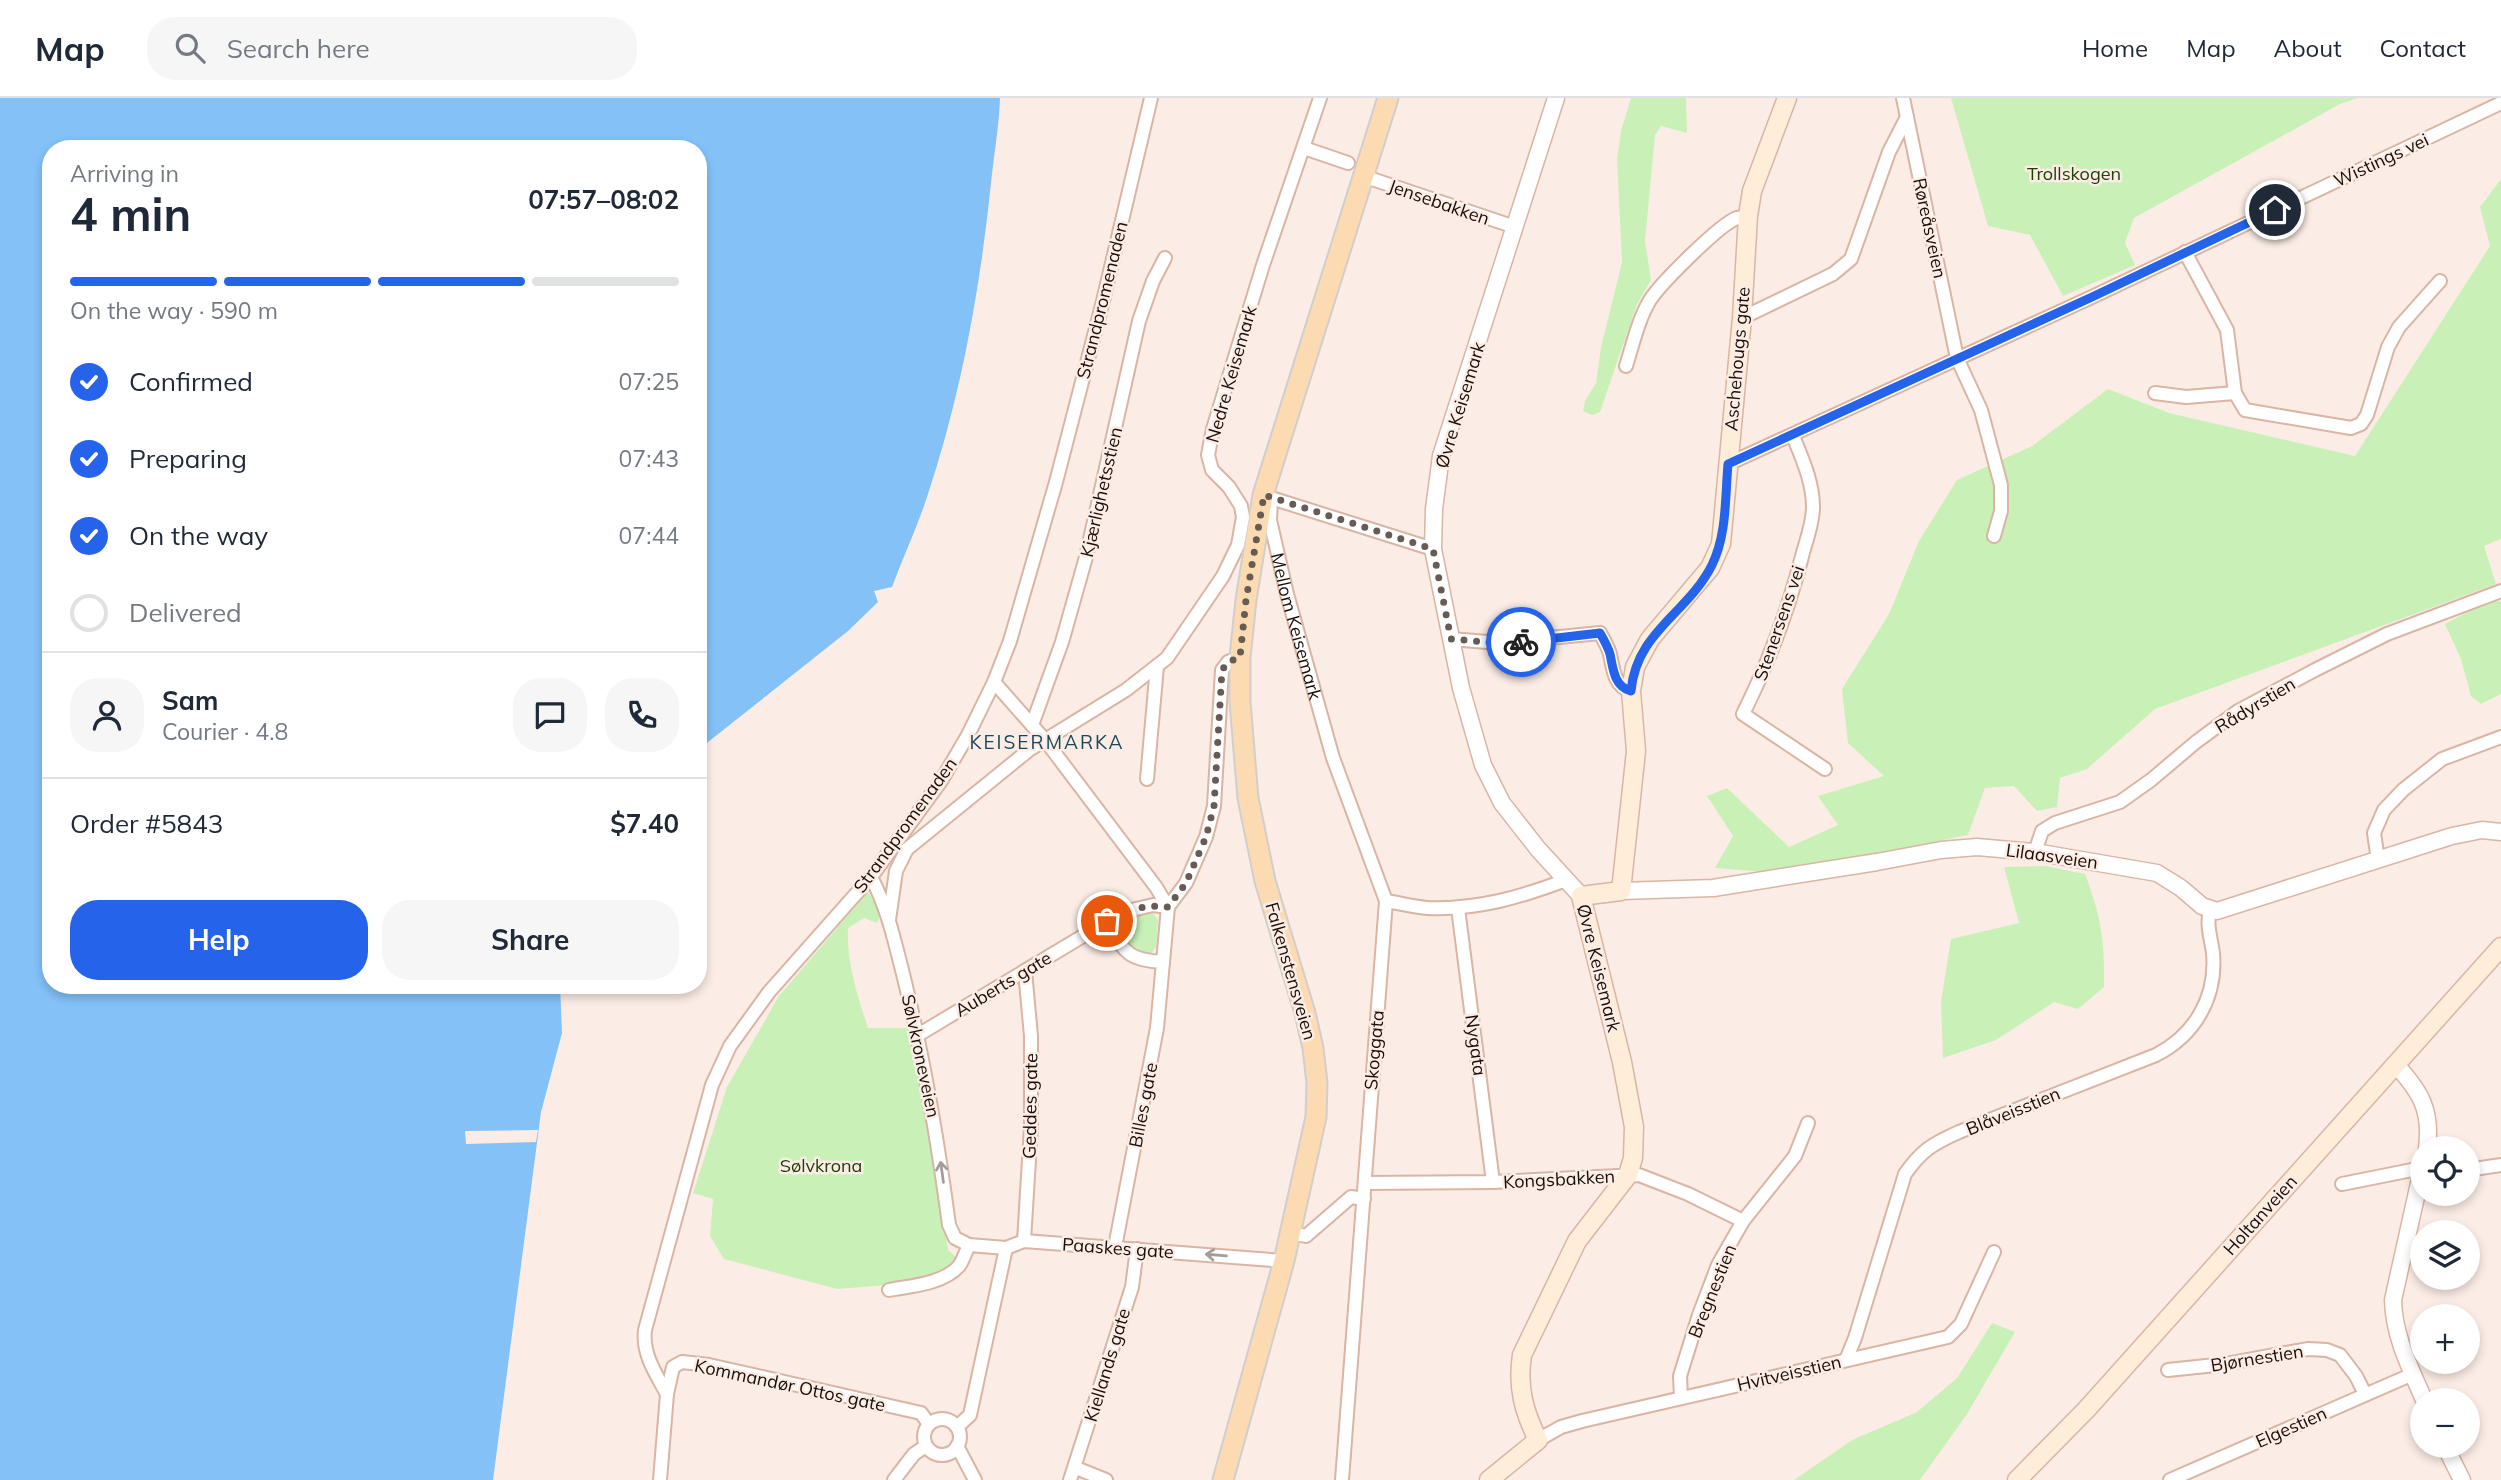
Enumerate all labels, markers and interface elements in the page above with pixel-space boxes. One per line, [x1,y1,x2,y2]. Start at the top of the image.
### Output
search box [147,17,637,80]
text: Map [35,28,105,69]
icon: search [171,29,209,67]
text: Search here [227,32,370,65]
text: Home [2082,33,2148,63]
text: Map [2186,33,2236,63]
text: About [2274,33,2342,63]
text: Contact [2380,33,2466,63]
street label: Wistings vei [2330,128,2432,192]
text: Arriving in [70,159,179,188]
park label: Trollskogen [2027,162,2121,185]
street label: Jensebakken [1386,174,1492,230]
street label: Røreåsveien [1908,176,1952,280]
pin [2245,180,2305,240]
text: 07:57–08:02 [528,183,679,216]
text: 4 min [70,185,191,243]
icon: home [2256,191,2294,229]
street label: Strandpromenaden [1071,219,1133,381]
street label: Aschehougs gate [1719,286,1755,432]
text: On the way · 590 m [70,296,278,325]
street label: Nedre Keisemark [1200,302,1262,445]
street label: Øvre Keisemark [1430,338,1490,471]
icon: check [70,363,108,401]
text: Confirmed [129,365,253,398]
text: 07:25 [619,367,679,396]
street label: Kjærlighetsstien [1075,425,1127,559]
icon: check [70,440,108,478]
text: Preparing [129,442,247,475]
text: 07:43 [619,444,679,473]
icon: check [70,517,108,555]
text: On the way [129,519,268,552]
text: 07:44 [619,521,679,550]
street label: Mellom Keisemark [1266,550,1328,703]
street label: Stenersens vei [1749,562,1809,684]
text: Delivered [129,596,242,629]
courier [1486,607,1556,677]
icon: bike [1502,623,1540,661]
street label: Rådyrstien [2211,672,2299,738]
button: person [70,678,144,752]
button: chat [513,678,587,752]
button: phone [605,678,679,752]
text: Sam [162,684,218,717]
text: Courier · 4.8 [162,717,288,746]
district label: KEISERMARKA [969,730,1125,754]
street label: Strandpromenaden [848,753,962,897]
text: Order #5843 [70,807,223,840]
text: $7.40 [610,807,679,840]
street label: Lilaasveien [2005,838,2099,874]
pin [1077,891,1137,951]
street label: Falkenstensveien [1260,899,1322,1043]
button: Help [70,900,368,980]
button: Share [382,900,679,980]
icon: bag [1088,902,1126,940]
street label: Øvre Keisemark [1572,902,1626,1035]
street label: Auberts gate [950,946,1056,1022]
street label: Sølvkroneveien [897,992,945,1120]
street label: Skoggata [1359,1009,1389,1091]
street label: Nygata [1460,1013,1492,1077]
street label: Geddes gate [1018,1053,1042,1159]
street label: Billes gate [1123,1061,1163,1149]
street label: Blåveisstien [1963,1082,2063,1140]
map controls [2410,1136,2480,1458]
button: locate [2410,1136,2480,1206]
park label: Sølvkrona [780,1154,862,1177]
one-way arrow [935,1161,948,1184]
street label: Kongsbakken [1502,1165,1616,1193]
street label: Holtanveien [2218,1170,2302,1260]
button: layers [2410,1220,2480,1290]
street label: Paaskes gate [1061,1233,1175,1263]
street label: Bregnestien [1683,1241,1741,1341]
one-way arrow [1206,1248,1228,1261]
button: + [2410,1304,2480,1374]
street label: Kiellands gate [1079,1305,1135,1425]
street label: Bjørnestien [2209,1339,2305,1377]
street label: Hvitveisstien [1735,1350,1843,1396]
street label: Kommandør Ottos gate [692,1354,888,1416]
button: − [2410,1388,2480,1458]
street label: Elgestien [2252,1401,2330,1453]

